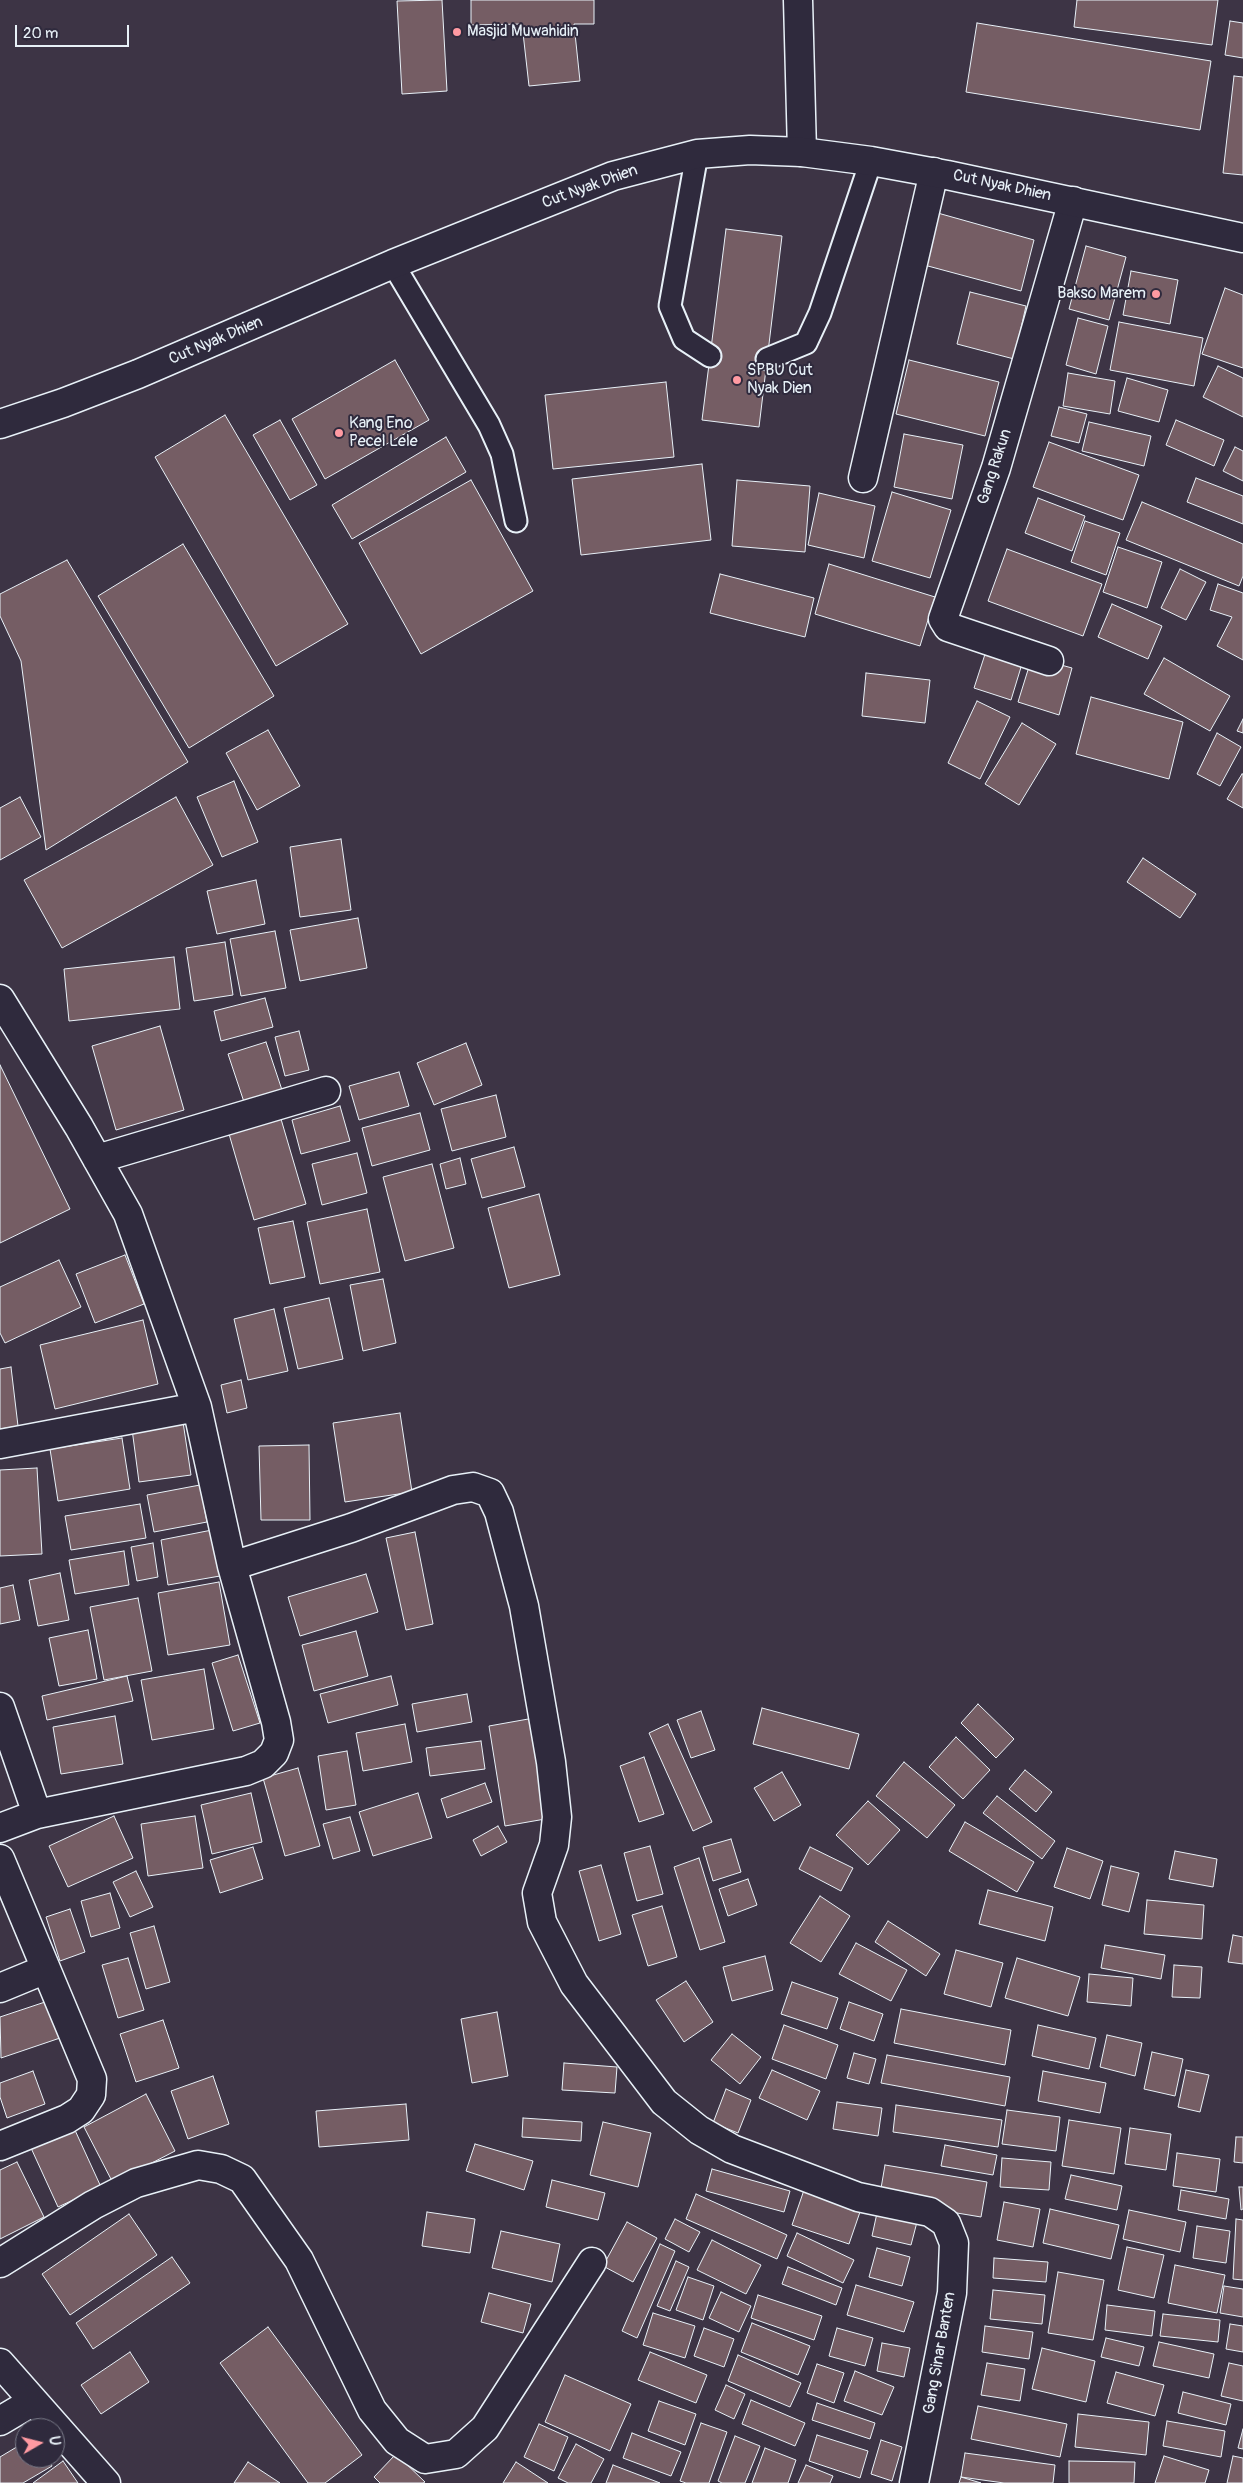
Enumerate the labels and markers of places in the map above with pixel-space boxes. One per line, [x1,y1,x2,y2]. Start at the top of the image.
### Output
place label: Masjid Muwahidin [467,22,579,42]
marker: Masjid Muwahidin [451,26,463,38]
place label: Bakso Marem [1057,284,1146,304]
marker: Bakso Marem [1150,288,1162,300]
place label: SPBU Cut Nyak Dien [747,361,813,399]
marker: SPBU Cut Nyak Dien [731,374,743,386]
place label: Kang Eno Pecel Lele [349,414,418,452]
marker: Kang Eno Pecel Lele [333,427,345,439]

